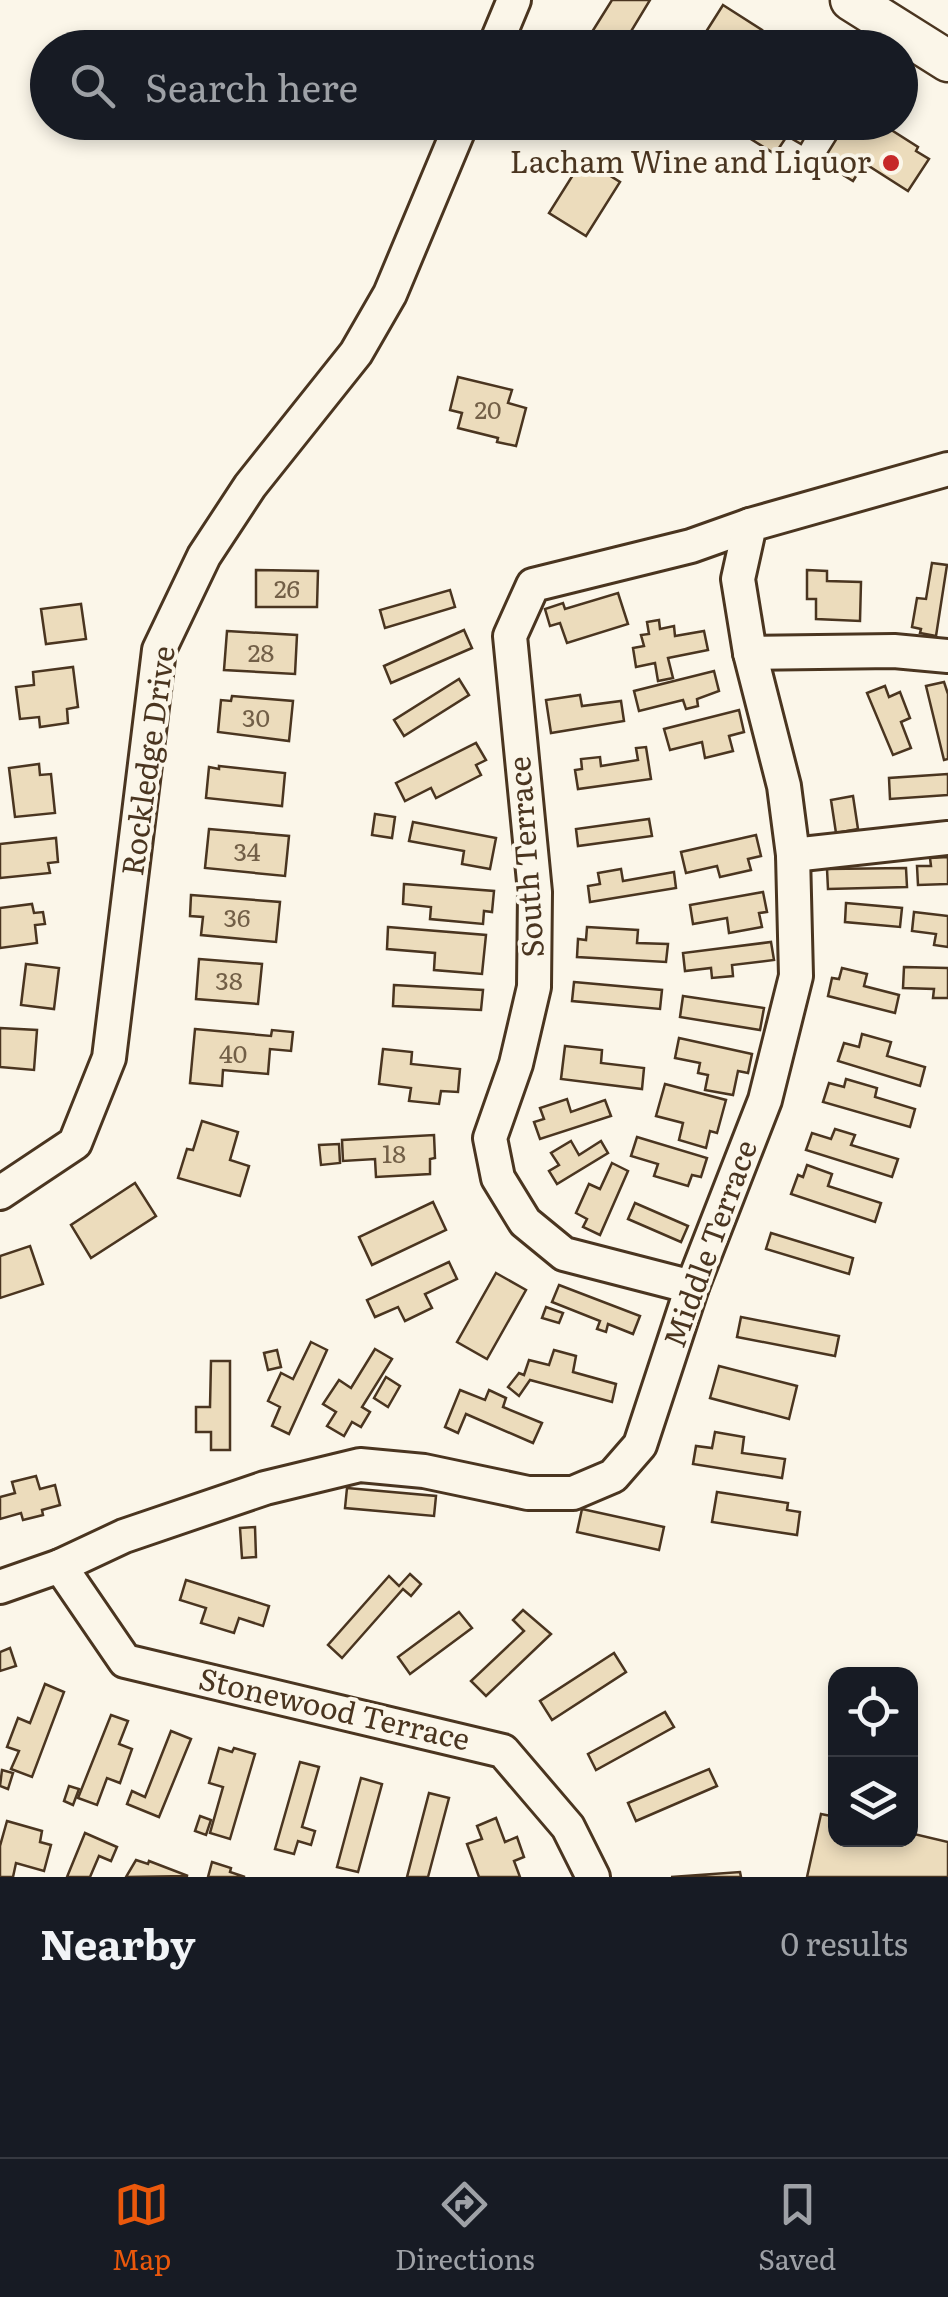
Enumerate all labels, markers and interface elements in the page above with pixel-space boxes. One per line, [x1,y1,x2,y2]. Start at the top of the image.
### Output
search box [30,30,918,140]
text: Search here [145,57,358,114]
icon: search [65,58,120,113]
place label: Lacham Wine and Liquor [510,138,871,182]
marker: Lacham Wine and Liquor [880,152,902,174]
house number: 20 [474,390,502,427]
house number: 26 [274,569,300,606]
house number: 28 [248,633,274,670]
street label: Rockledge Drive [108,643,184,878]
house number: 30 [242,698,270,735]
street label: South Terrace [495,755,553,959]
house number: 34 [233,832,261,869]
house number: 36 [224,898,250,935]
house number: 38 [215,961,243,998]
house number: 40 [219,1034,247,1071]
street label: Middle Terrace [650,1133,766,1353]
house number: 18 [382,1134,406,1171]
street label: Stonewood Terrace [195,1655,474,1760]
map controls [828,1667,918,1847]
button: locate [828,1667,918,1757]
button: layers [828,1757,918,1847]
text: Nearby [40,1911,196,1973]
text: 0 results [780,1918,908,1966]
tab: Map [112,2177,171,2279]
tab: Directions [395,2177,535,2279]
tab: Saved [758,2177,836,2279]

